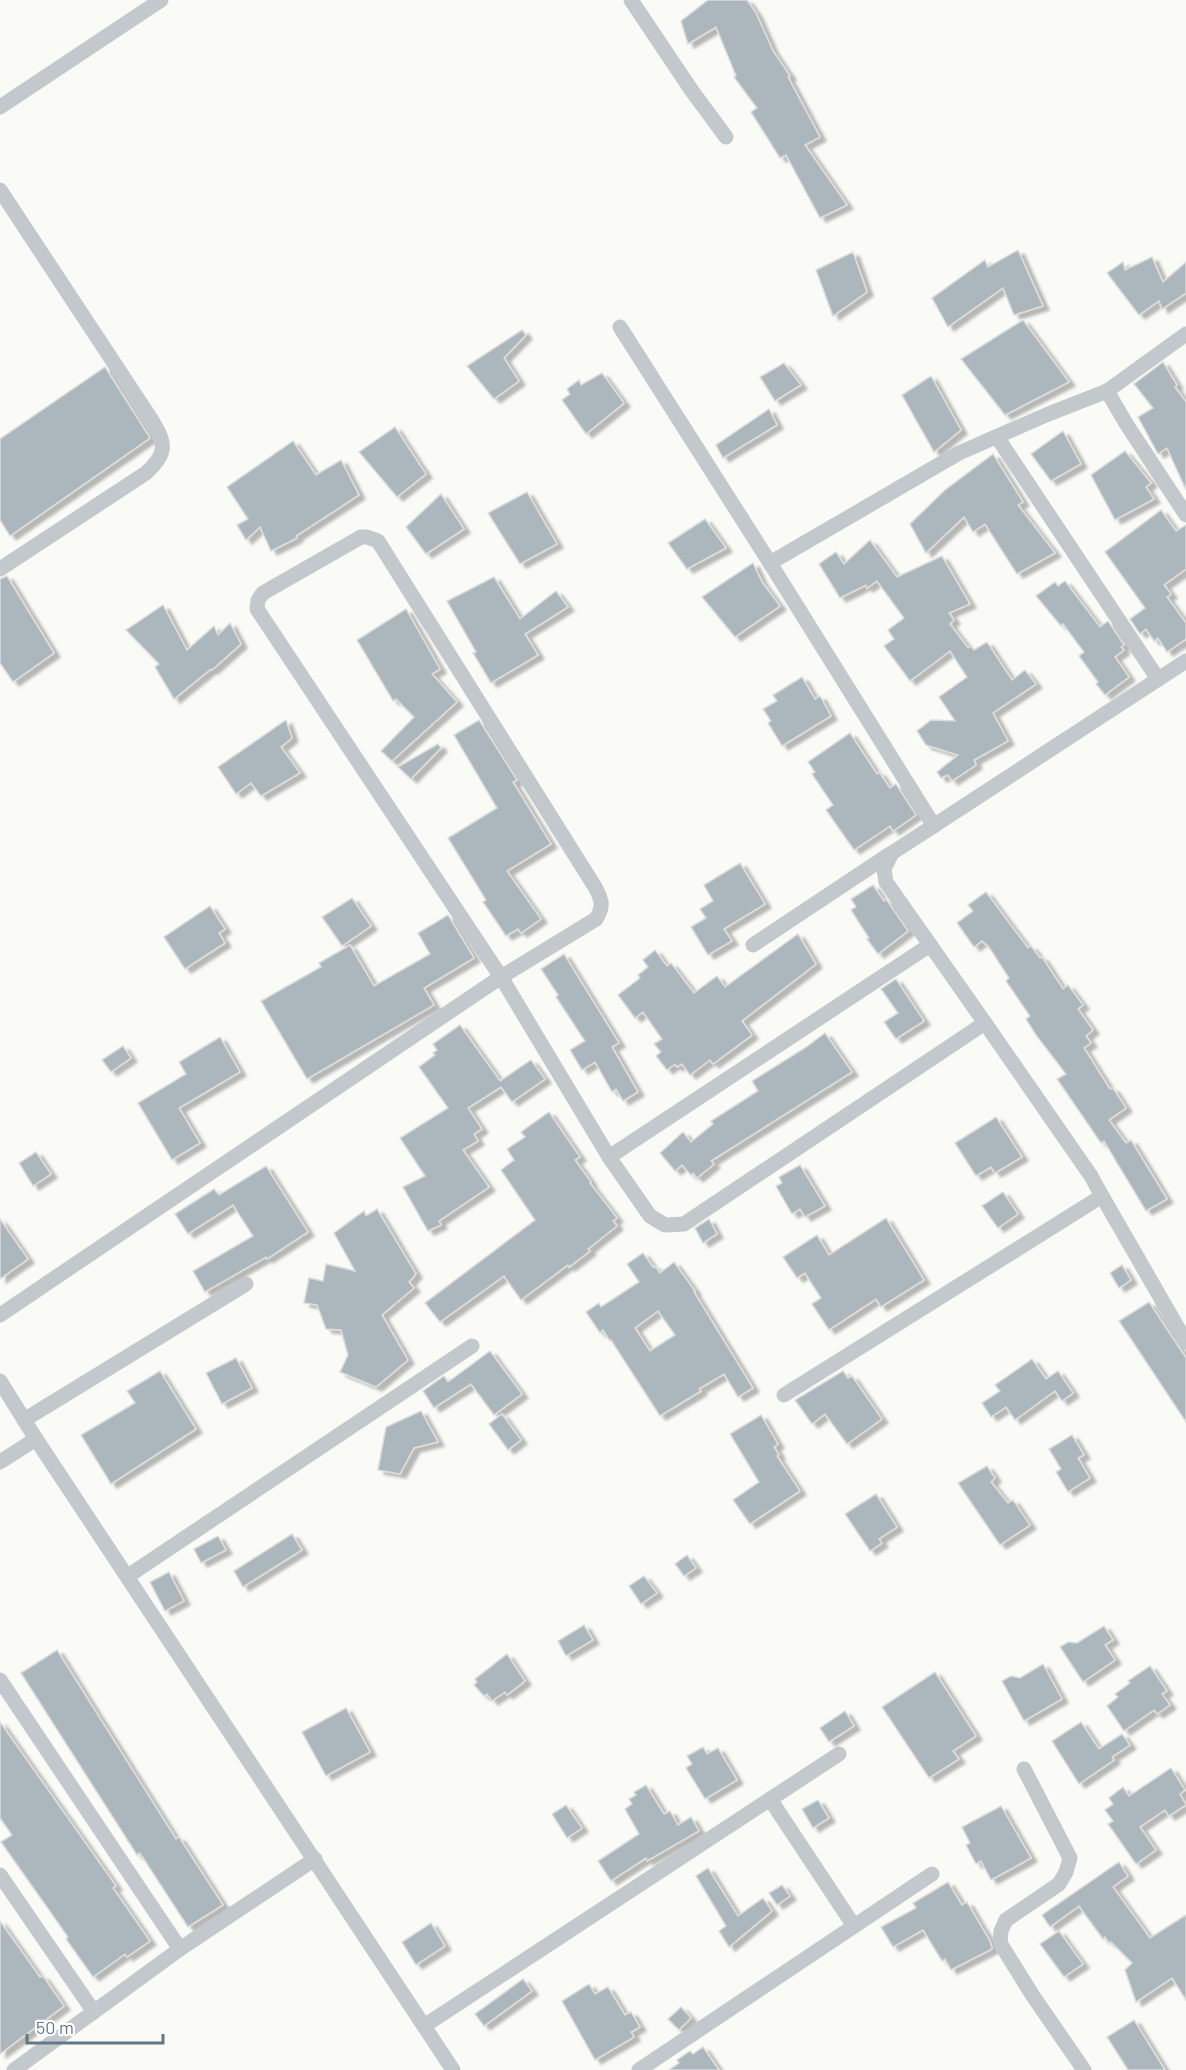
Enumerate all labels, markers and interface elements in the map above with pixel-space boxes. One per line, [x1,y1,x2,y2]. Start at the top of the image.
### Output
scale bar [27,2007,164,2045]
text: 50 m [36,2016,74,2038]

